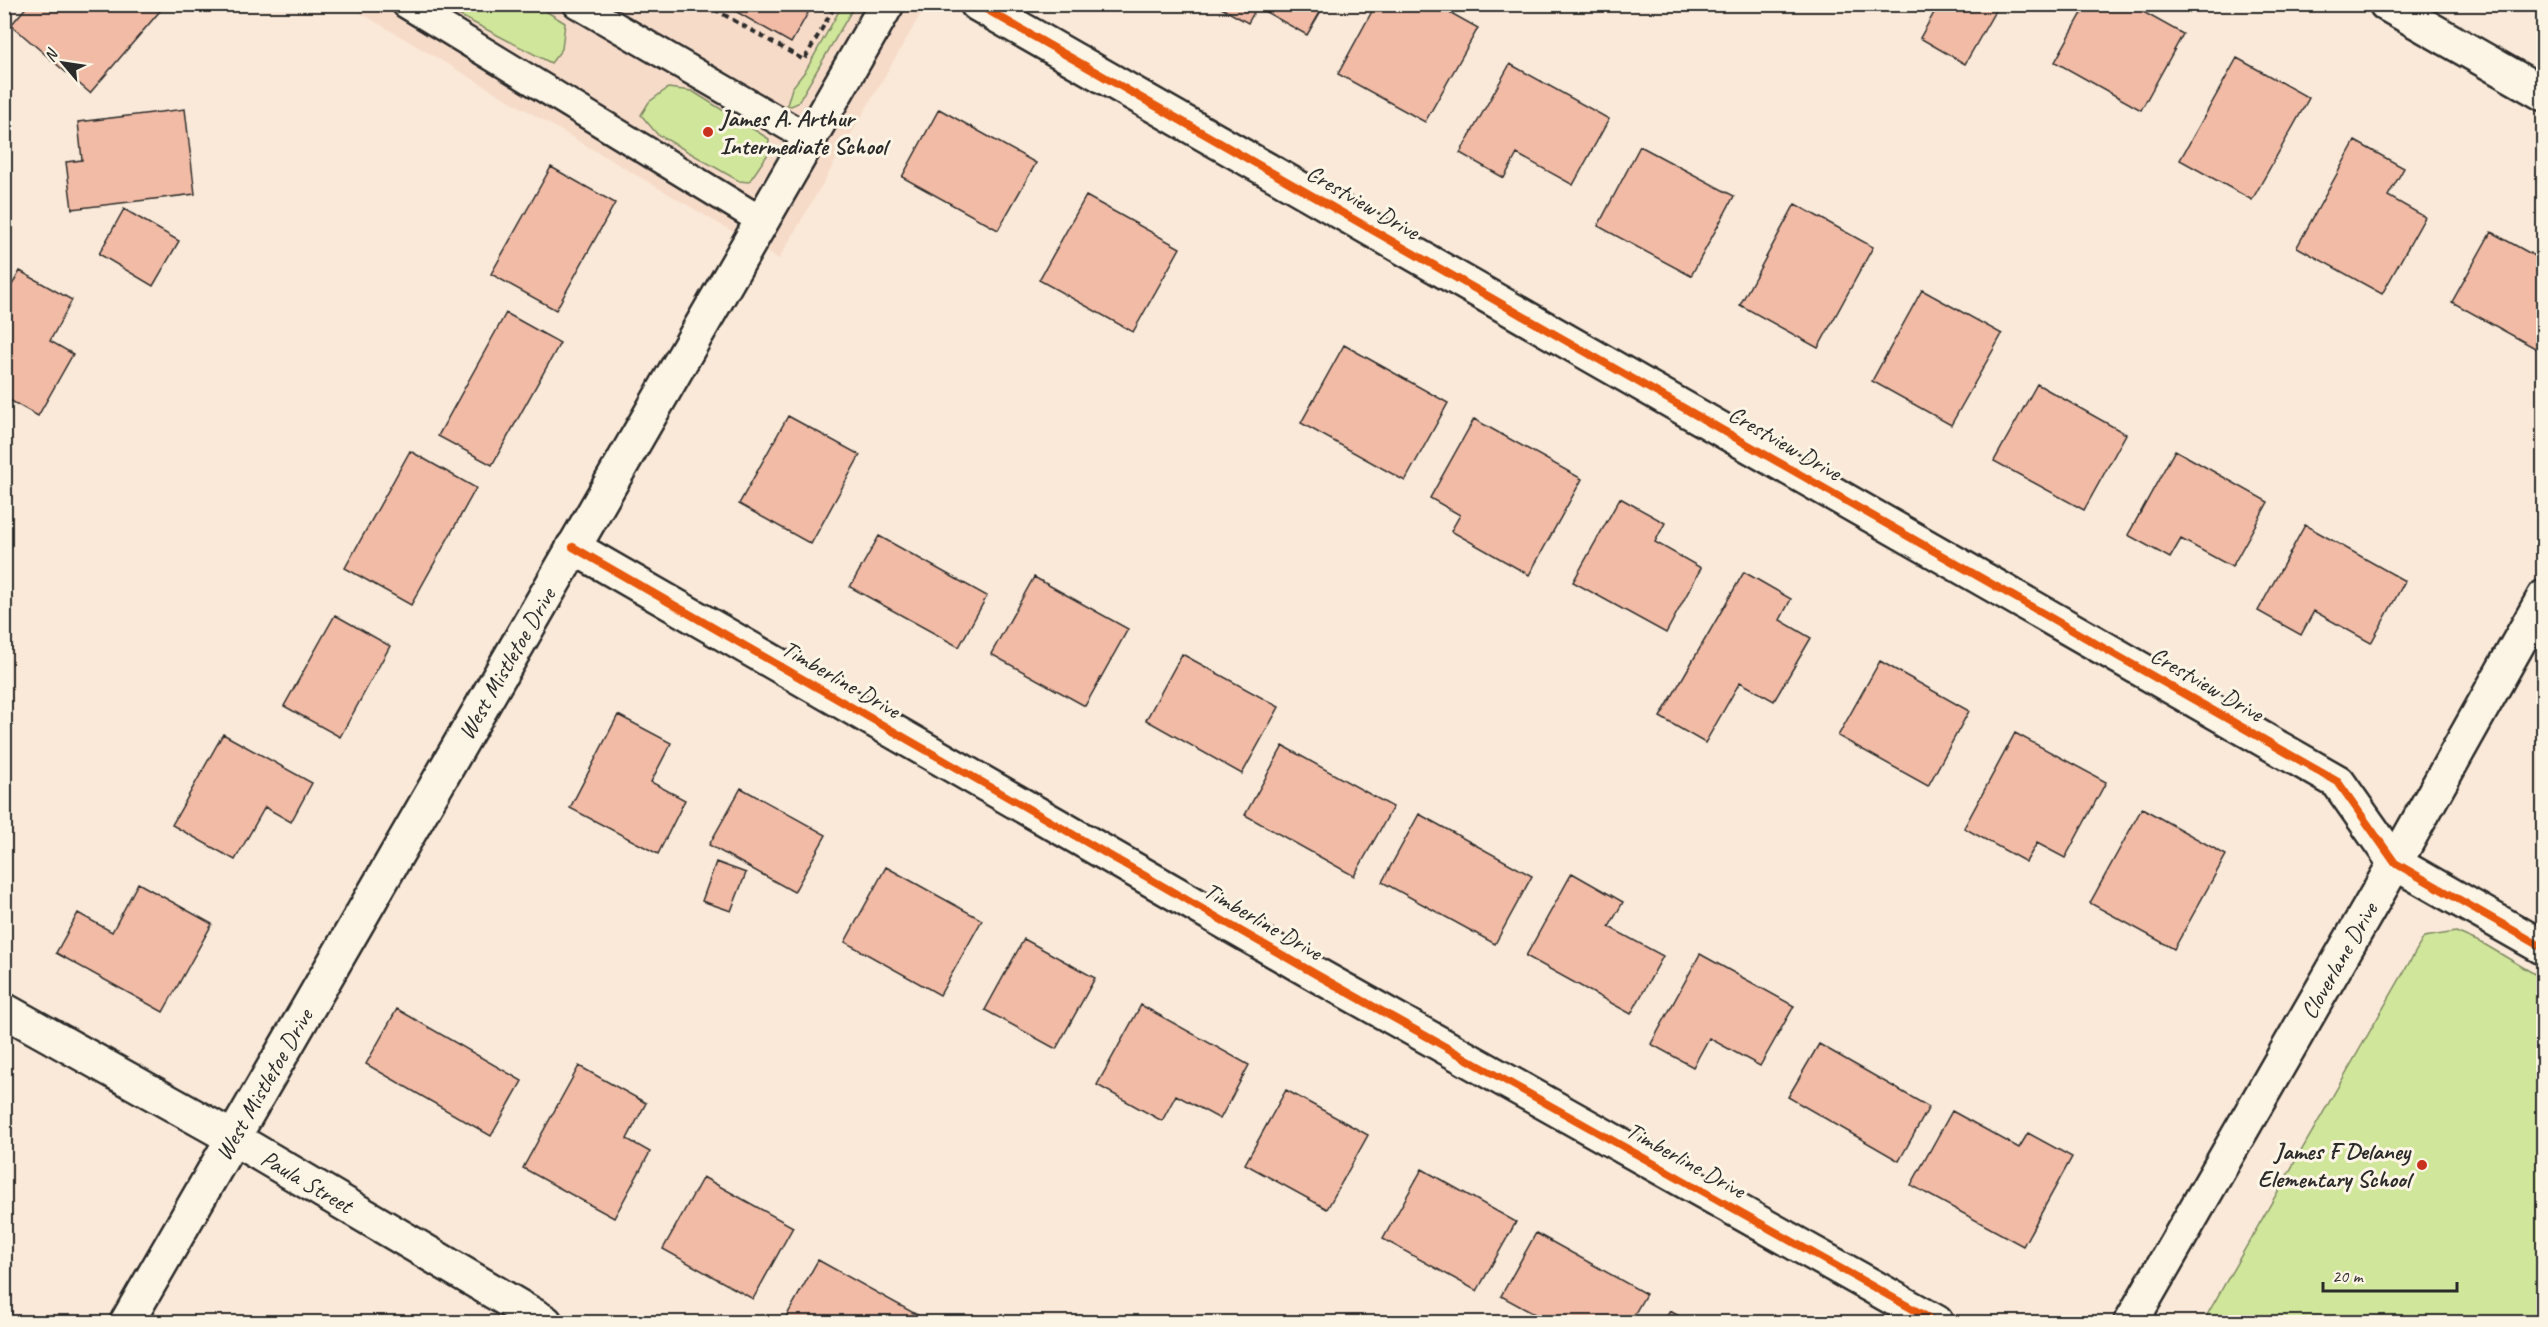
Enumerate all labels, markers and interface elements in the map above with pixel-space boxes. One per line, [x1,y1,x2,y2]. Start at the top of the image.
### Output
north arrow [33,33,93,93]
text: N [40,44,63,65]
place label: James A. Arthur Intermediate School [718,103,891,161]
marker: James A. Arthur Intermediate School [701,125,715,139]
street label: Crestview Drive [1301,158,1427,247]
street label: Crestview Drive [1723,399,1849,488]
street label: West Mistletoe Drive [451,581,563,745]
street label: Timberline Drive [777,633,907,726]
street label: Crestview Drive [2145,640,2271,729]
street label: Timberline Drive [1199,875,1329,968]
street label: Cloverlane Drive [2294,895,2385,1024]
street label: West Mistletoe Drive [208,1002,320,1166]
street label: Timberline Drive [1621,1115,1753,1206]
place label: James F Delaney Elementary School [2258,1136,2415,1194]
street label: Paula Street [256,1143,360,1221]
marker: James F Delaney Elementary School [2415,1158,2429,1172]
scale bar [2323,1255,2456,1293]
text: 20 m [2332,1265,2365,1287]

